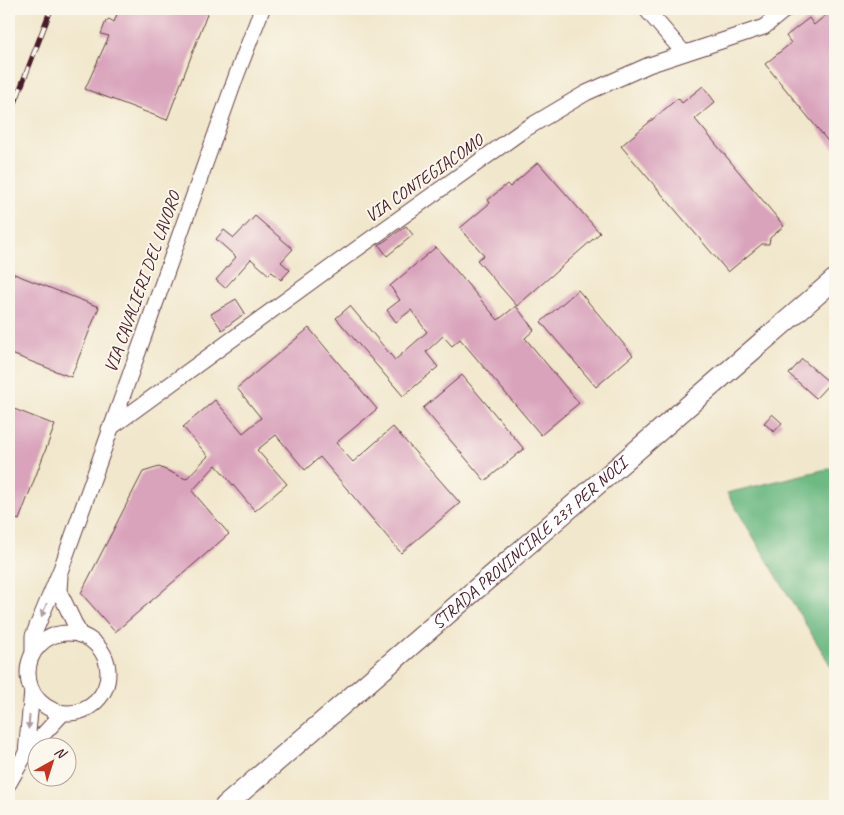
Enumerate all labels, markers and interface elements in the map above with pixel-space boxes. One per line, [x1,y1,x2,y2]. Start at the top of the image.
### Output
street label: VIA CONTEGIACOMO [361,128,489,227]
street label: VIA CAVALIERI DEL LAVORO [99,187,186,375]
street label: STRADA PROVINCIALE 237 PER NOCI [427,450,634,634]
one-way arrow [39,603,47,617]
one-way arrow [25,714,33,730]
north arrow [28,738,78,788]
text: N [51,743,70,763]

